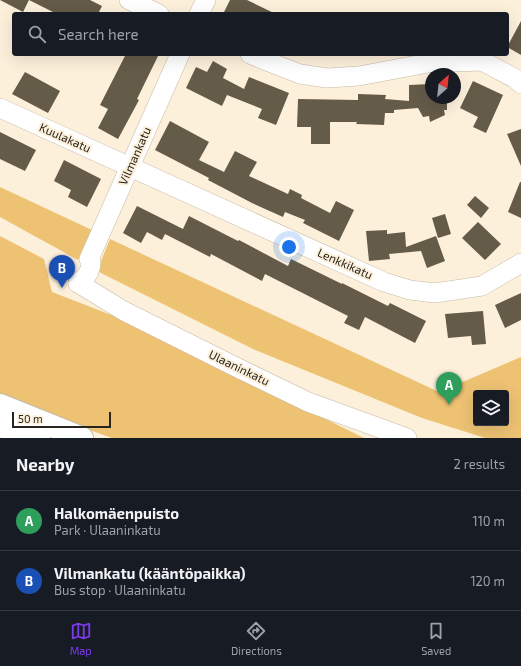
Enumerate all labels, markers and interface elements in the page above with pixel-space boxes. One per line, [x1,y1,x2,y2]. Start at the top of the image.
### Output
search box [12,12,509,56]
icon: search [26,23,48,45]
text: Search here [58,25,139,43]
north arrow [425,68,461,104]
street label: Kuulakatu [37,120,93,155]
street label: Vilmankatu [115,124,153,187]
your location [279,237,299,257]
street label: Lenkkikatu [316,245,375,281]
pin: B [49,255,75,288]
street label: Ulaaninkatu [207,346,272,388]
pin: A [436,372,462,405]
map controls [473,390,509,426]
button: layers [473,390,509,426]
scale bar [12,410,111,429]
text: 50 m [18,412,43,425]
text: Nearby [16,454,74,474]
text: 2 results [453,456,505,472]
text: Halkomäenpuisto [54,504,179,522]
text: A [25,513,33,529]
text: 110 m [473,513,505,529]
text: Park · Ulaaninkatu [54,522,161,538]
text: Vilmankatu (kääntöpaikka) [54,564,245,582]
text: B [25,573,33,589]
text: 120 m [470,573,505,589]
text: Bus stop · Ulaaninkatu [54,582,186,598]
tab: Map [70,620,92,657]
tab: Directions [231,620,282,657]
tab: Saved [421,620,451,657]

